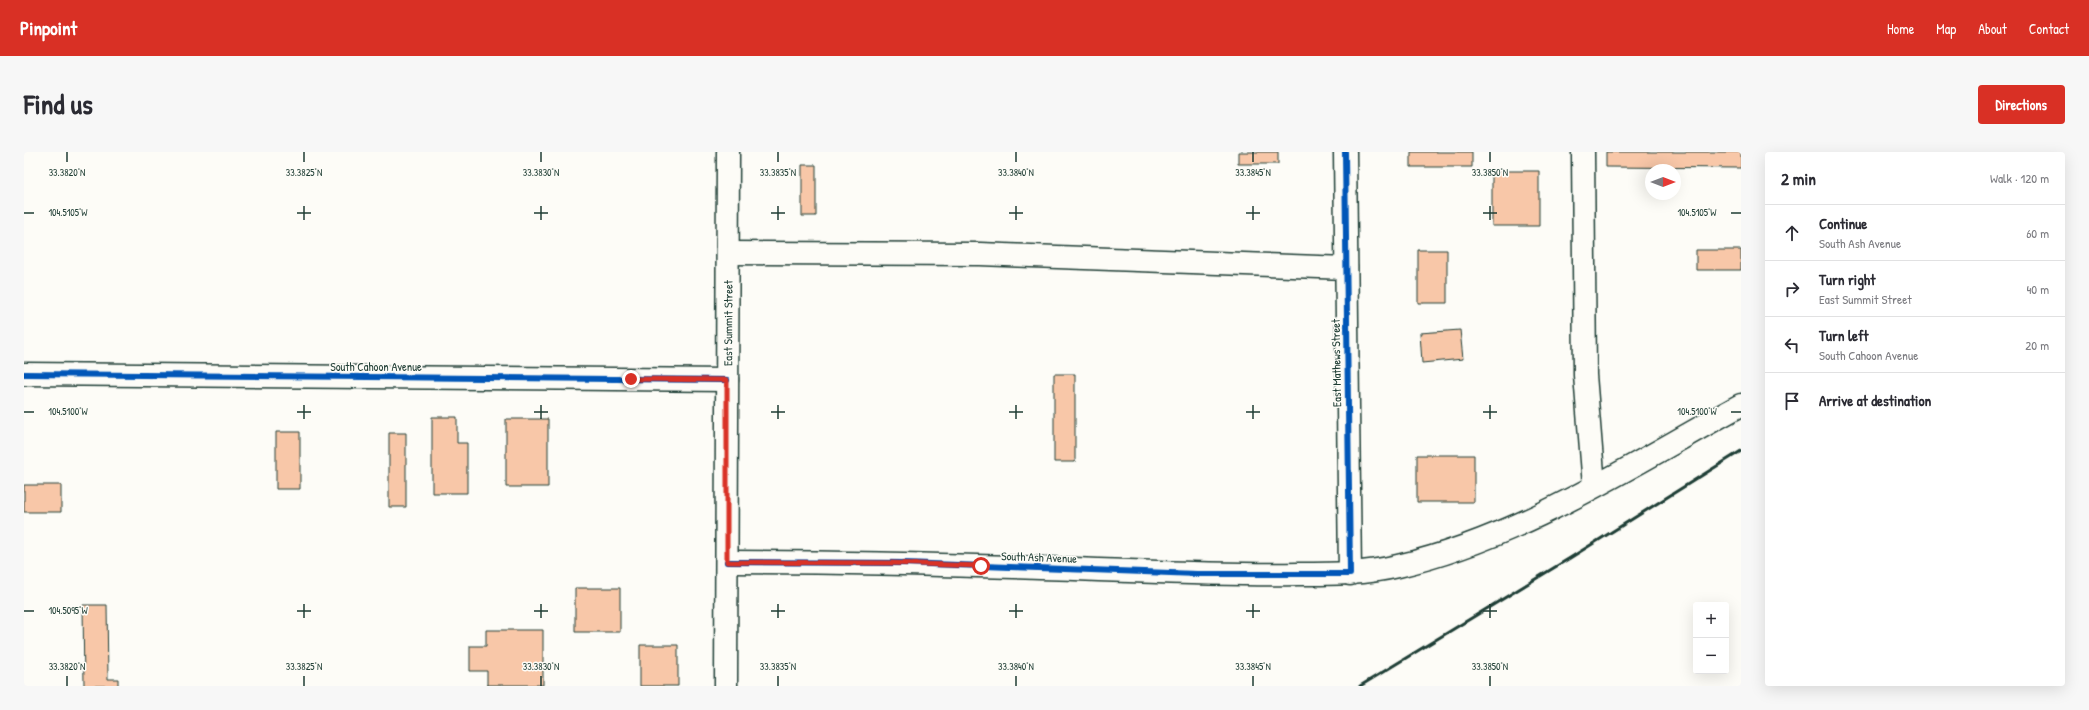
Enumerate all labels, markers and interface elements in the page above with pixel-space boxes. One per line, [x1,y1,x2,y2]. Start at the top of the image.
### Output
text: Pinpoint [20,15,77,41]
text: Home [1887,19,1914,38]
text: Map [1936,19,1956,38]
text: About [1978,19,2007,38]
text: Contact [2029,19,2069,38]
text: Find us [24,85,93,123]
button: Directions [1978,85,2065,124]
north arrow [1645,164,1681,200]
text: 33.3820°N [49,166,85,179]
text: 33.3825°N [286,166,322,179]
text: 33.3830°N [523,166,559,179]
text: 33.3835°N [760,166,796,179]
text: 33.3840°N [998,166,1034,179]
text: 33.3845°N [1235,166,1271,179]
text: 33.3850°N [1472,166,1508,179]
text: 2 min [1781,167,1816,190]
text: Walk · 120 m [1990,169,2049,187]
text: 104.5105°W [48,206,88,219]
text: 104.5105°W [1677,206,1717,219]
text: Continue [1819,213,1867,234]
icon: ahead [1781,222,1803,244]
text: 60 m [2026,224,2049,242]
text: South Ash Avenue [1819,234,1901,252]
text: Turn right [1819,269,1875,290]
icon: right [1781,278,1803,300]
street label: East Summit Street [719,279,736,366]
text: 40 m [2026,280,2049,298]
text: East Summit Street [1819,290,1912,308]
street label: East Mathews Street [1327,318,1345,407]
text: Turn left [1819,325,1869,346]
icon: left [1781,334,1803,356]
text: 20 m [2025,336,2049,354]
text: South Cahoon Avenue [1819,346,1918,364]
street label: South Cahoon Avenue [330,358,422,375]
route end [622,370,640,388]
icon: arrive [1781,390,1803,412]
text: Arrive at destination [1819,390,1931,411]
text: 104.5100°W [48,405,88,418]
text: 104.5100°W [1677,405,1717,418]
street label: South Ash Avenue [1001,547,1077,567]
route start [972,557,990,575]
map controls [1693,602,1729,674]
button: + [1693,602,1729,638]
text: 104.5095°W [48,604,88,617]
button: − [1693,638,1729,674]
text: 33.3820°N [49,660,85,673]
text: 33.3825°N [286,660,322,673]
text: 33.3830°N [523,660,559,673]
text: 33.3835°N [760,660,796,673]
text: 33.3840°N [998,660,1034,673]
text: 33.3845°N [1235,660,1271,673]
text: 33.3850°N [1472,660,1508,673]

